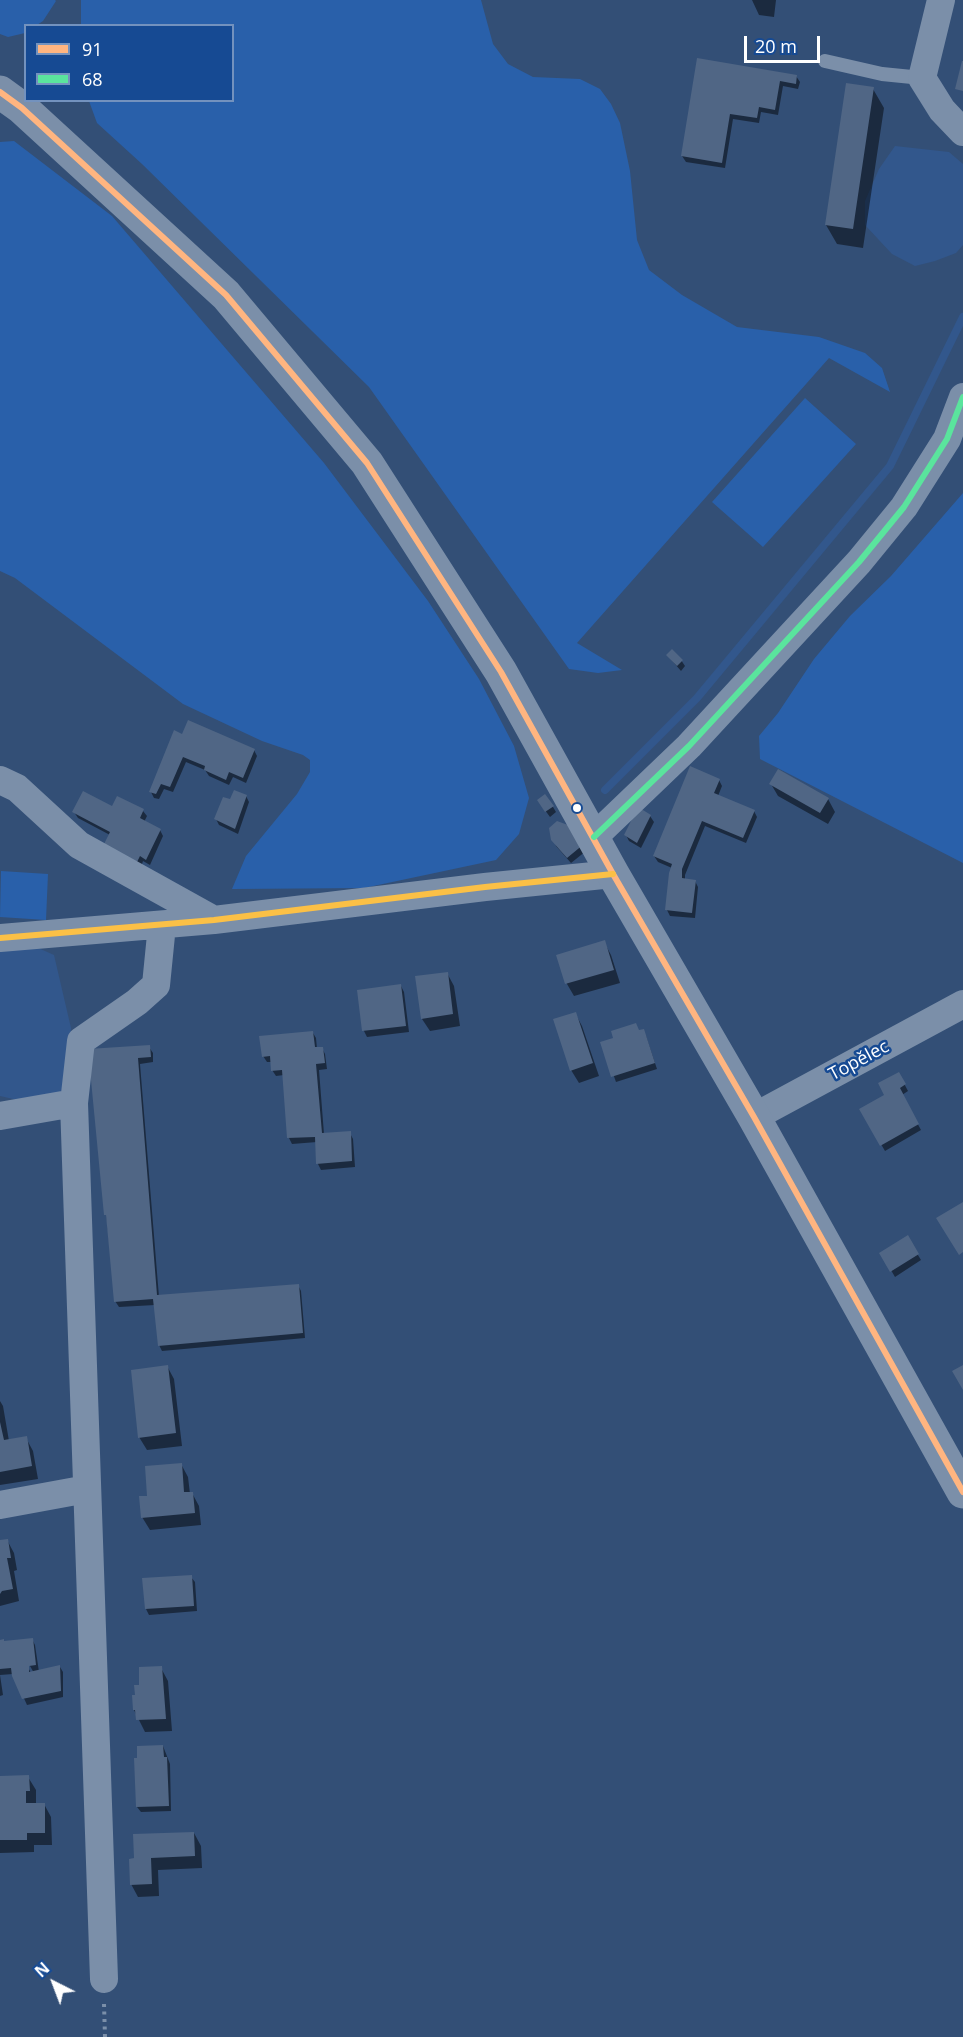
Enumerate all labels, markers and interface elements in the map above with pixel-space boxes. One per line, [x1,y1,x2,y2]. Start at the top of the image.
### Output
legend [24,24,234,102]
scale bar [747,24,824,62]
text: 20 m [755,34,797,58]
text: 91 [82,37,103,61]
text: 68 [82,67,103,91]
unlabelled marker [571,802,583,814]
street label: Topělec [825,1036,893,1086]
north arrow [24,1953,84,2013]
text: N [30,1957,54,1982]

